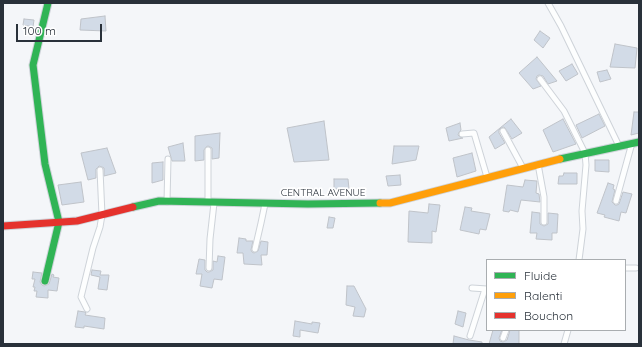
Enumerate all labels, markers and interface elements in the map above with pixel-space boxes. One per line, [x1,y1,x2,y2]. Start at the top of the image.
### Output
scale bar [18,16,104,42]
text: 100 m [23,23,56,38]
street label: CENTRAL AVENUE [281,187,365,199]
legend [486,259,626,331]
text: Fluide [524,268,557,283]
text: Ralenti [524,288,562,303]
text: Bouchon [524,308,573,323]

